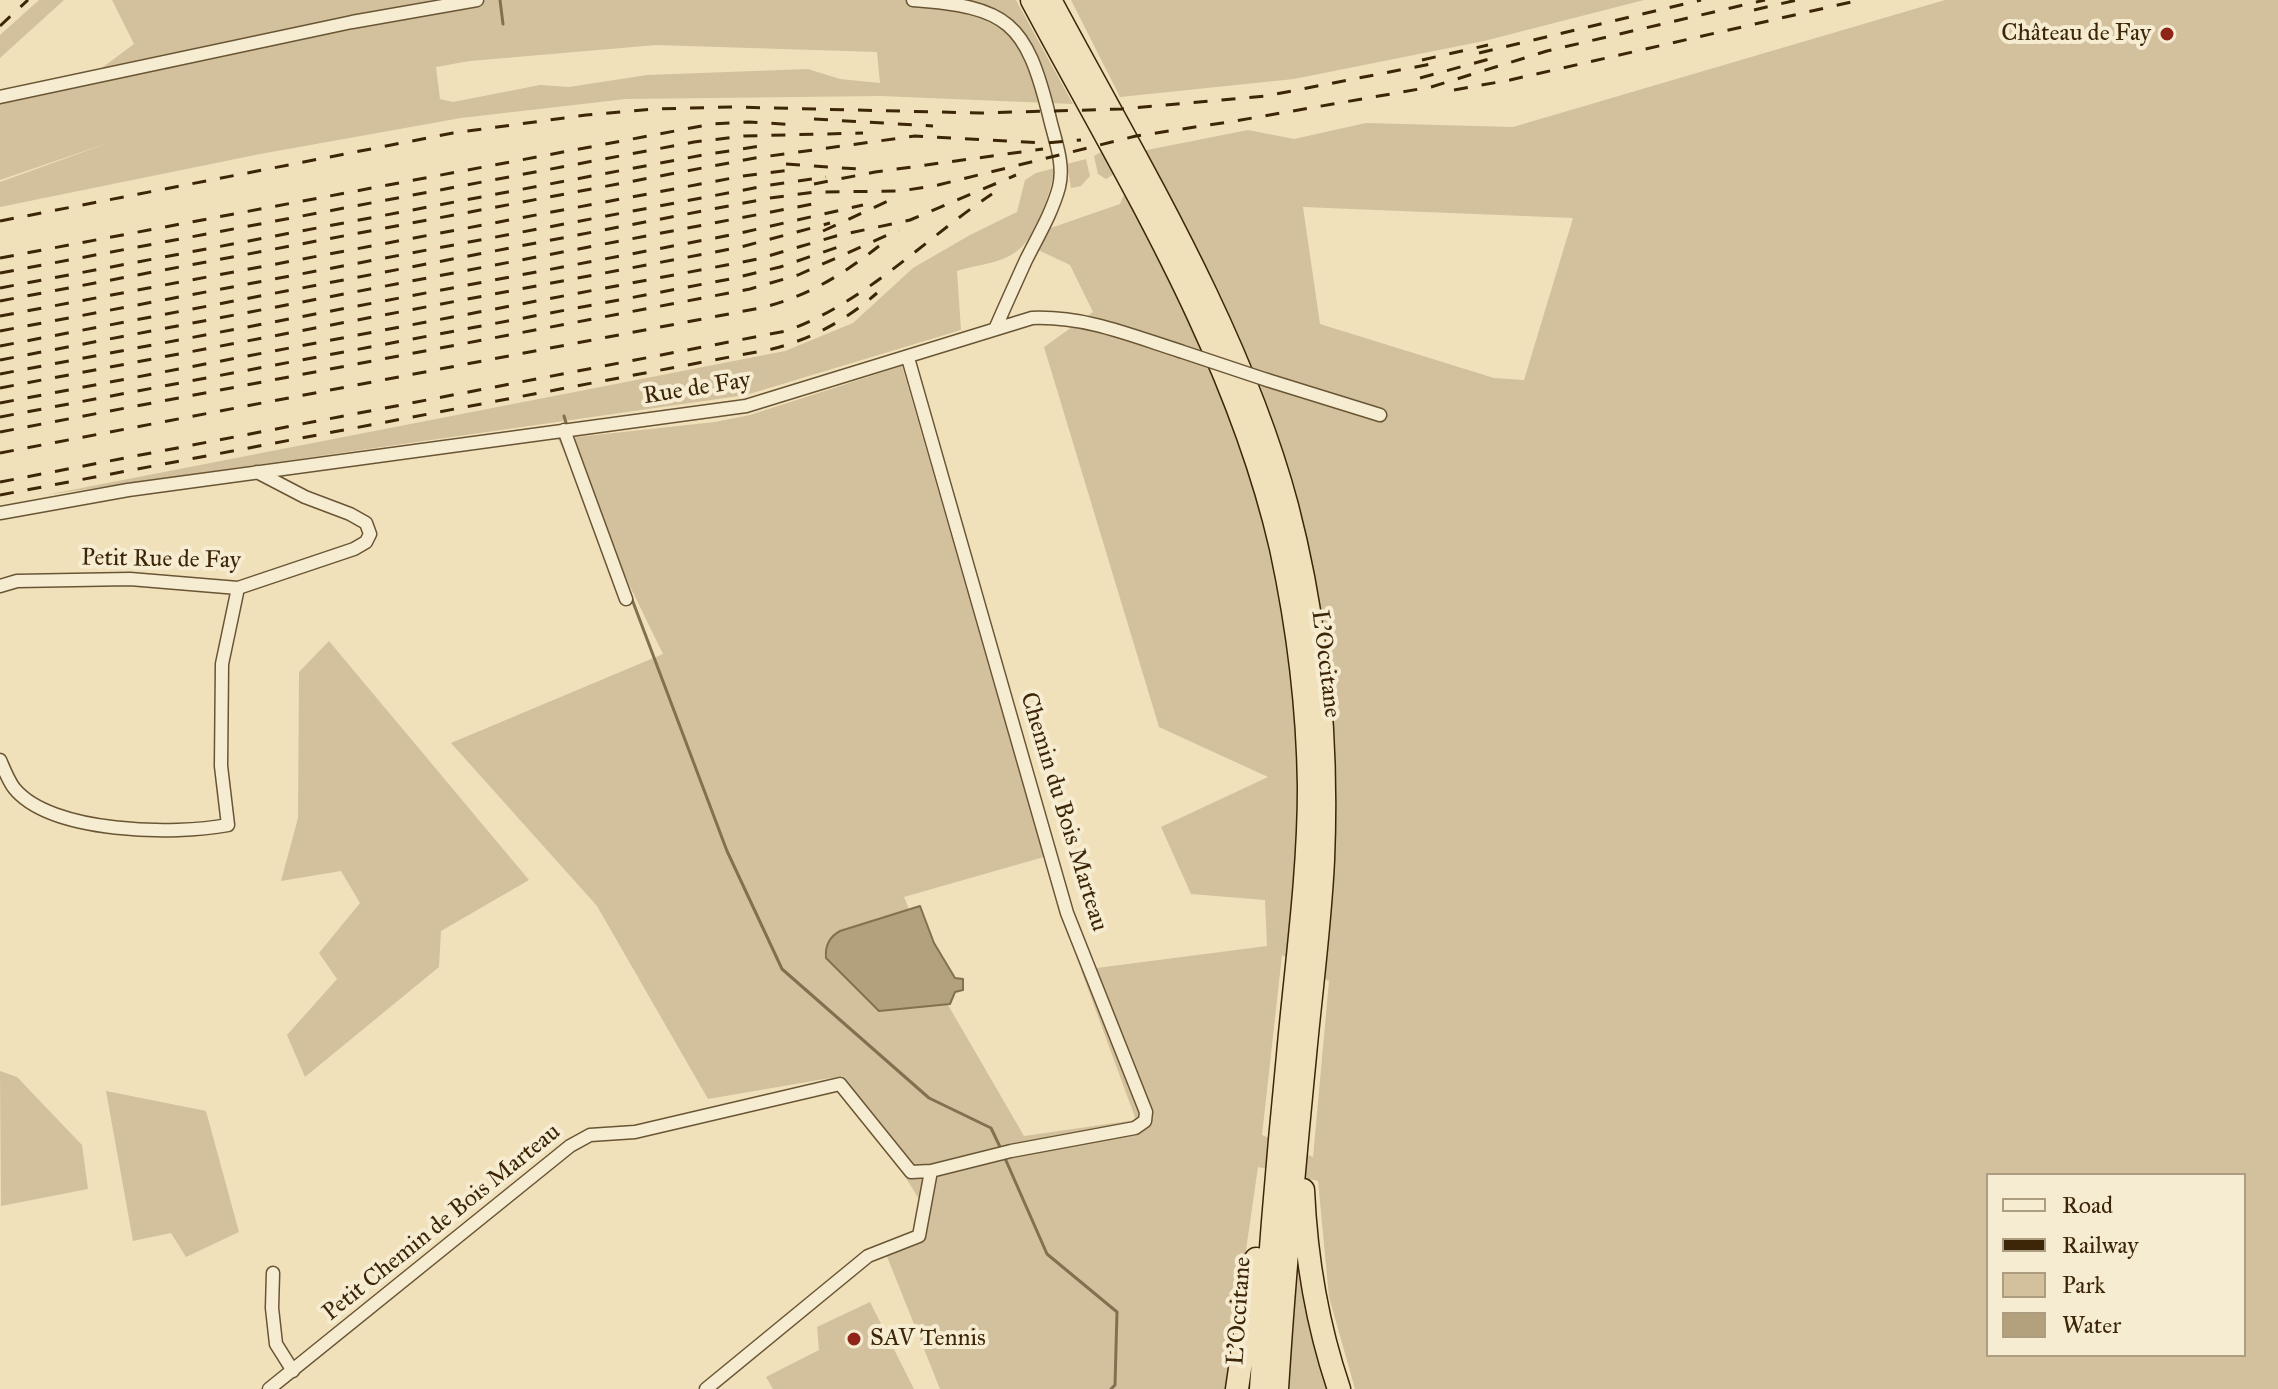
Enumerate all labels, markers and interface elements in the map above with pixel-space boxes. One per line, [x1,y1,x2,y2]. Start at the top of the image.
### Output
place label: Château de Fay [2001,20,2151,48]
marker: Château de Fay [2158,25,2176,43]
street label: Rue de Fay [641,366,753,412]
street label: Petit Rue de Fay [81,544,241,576]
street label: L'Occitane [1304,608,1346,720]
street label: Chemin du Bois Marteau [1013,689,1113,935]
street label: Petit Chemin de Bois Marteau [317,1118,567,1328]
legend [1986,1173,2246,1357]
text: Road [2062,1190,2113,1220]
text: Railway [2062,1230,2139,1260]
street label: L'Occitane [1222,1256,1258,1366]
text: Park [2062,1270,2105,1300]
text: Water [2062,1310,2121,1340]
place label: SAV Tennis [870,1325,986,1353]
marker: SAV Tennis [845,1330,863,1348]

